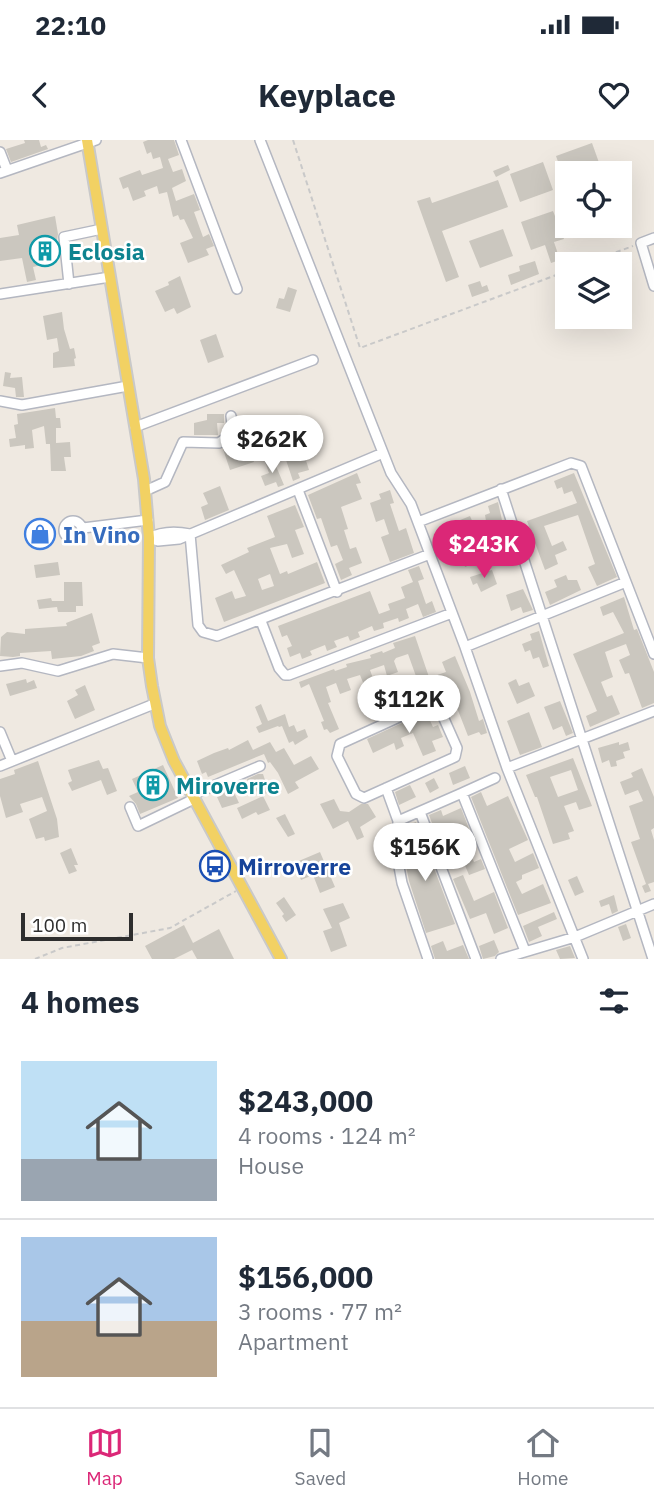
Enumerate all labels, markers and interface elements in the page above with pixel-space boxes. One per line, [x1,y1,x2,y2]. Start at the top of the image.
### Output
text: 22:10 [35,8,106,42]
text: Keyplace [258,74,396,116]
icon: back [21,76,59,114]
icon: heart [595,76,633,114]
map controls [555,161,632,329]
button: locate [555,161,632,238]
building icon: Eclosia [28,234,62,268]
place label: Eclosia [68,236,145,266]
button: layers [555,252,632,329]
pin: $262K [223,416,321,475]
text: $262K [236,423,308,453]
shop icon: In Vino [23,517,57,551]
place label: In Vino [63,519,140,549]
pin: $243K [435,520,533,580]
text: $243K [448,528,520,558]
pin: $112K [360,676,458,735]
text: $112K [373,683,445,713]
building icon: Miroverre [136,768,170,802]
place label: Miroverre [176,770,280,800]
pin: $156K [376,824,474,883]
text: $156K [389,831,461,861]
bus stop icon: Mirroverre [198,849,232,883]
place label: Mirroverre [238,851,351,881]
scale bar [21,910,133,942]
text: 100 m [32,913,87,937]
text: 4 homes [21,982,140,1021]
icon: filters [595,982,633,1020]
text: $243,000 [238,1081,373,1120]
icon: home [77,1089,161,1173]
text: 4 rooms · 124 m² [238,1120,416,1150]
text: House [238,1150,304,1180]
text: $156,000 [238,1257,373,1296]
icon: home [77,1265,161,1349]
text: 3 rooms · 77 m² [238,1296,402,1326]
text: Apartment [238,1326,349,1356]
tab: Map [86,1424,124,1490]
tab: Saved [295,1424,346,1490]
tab: Home [517,1424,568,1490]

